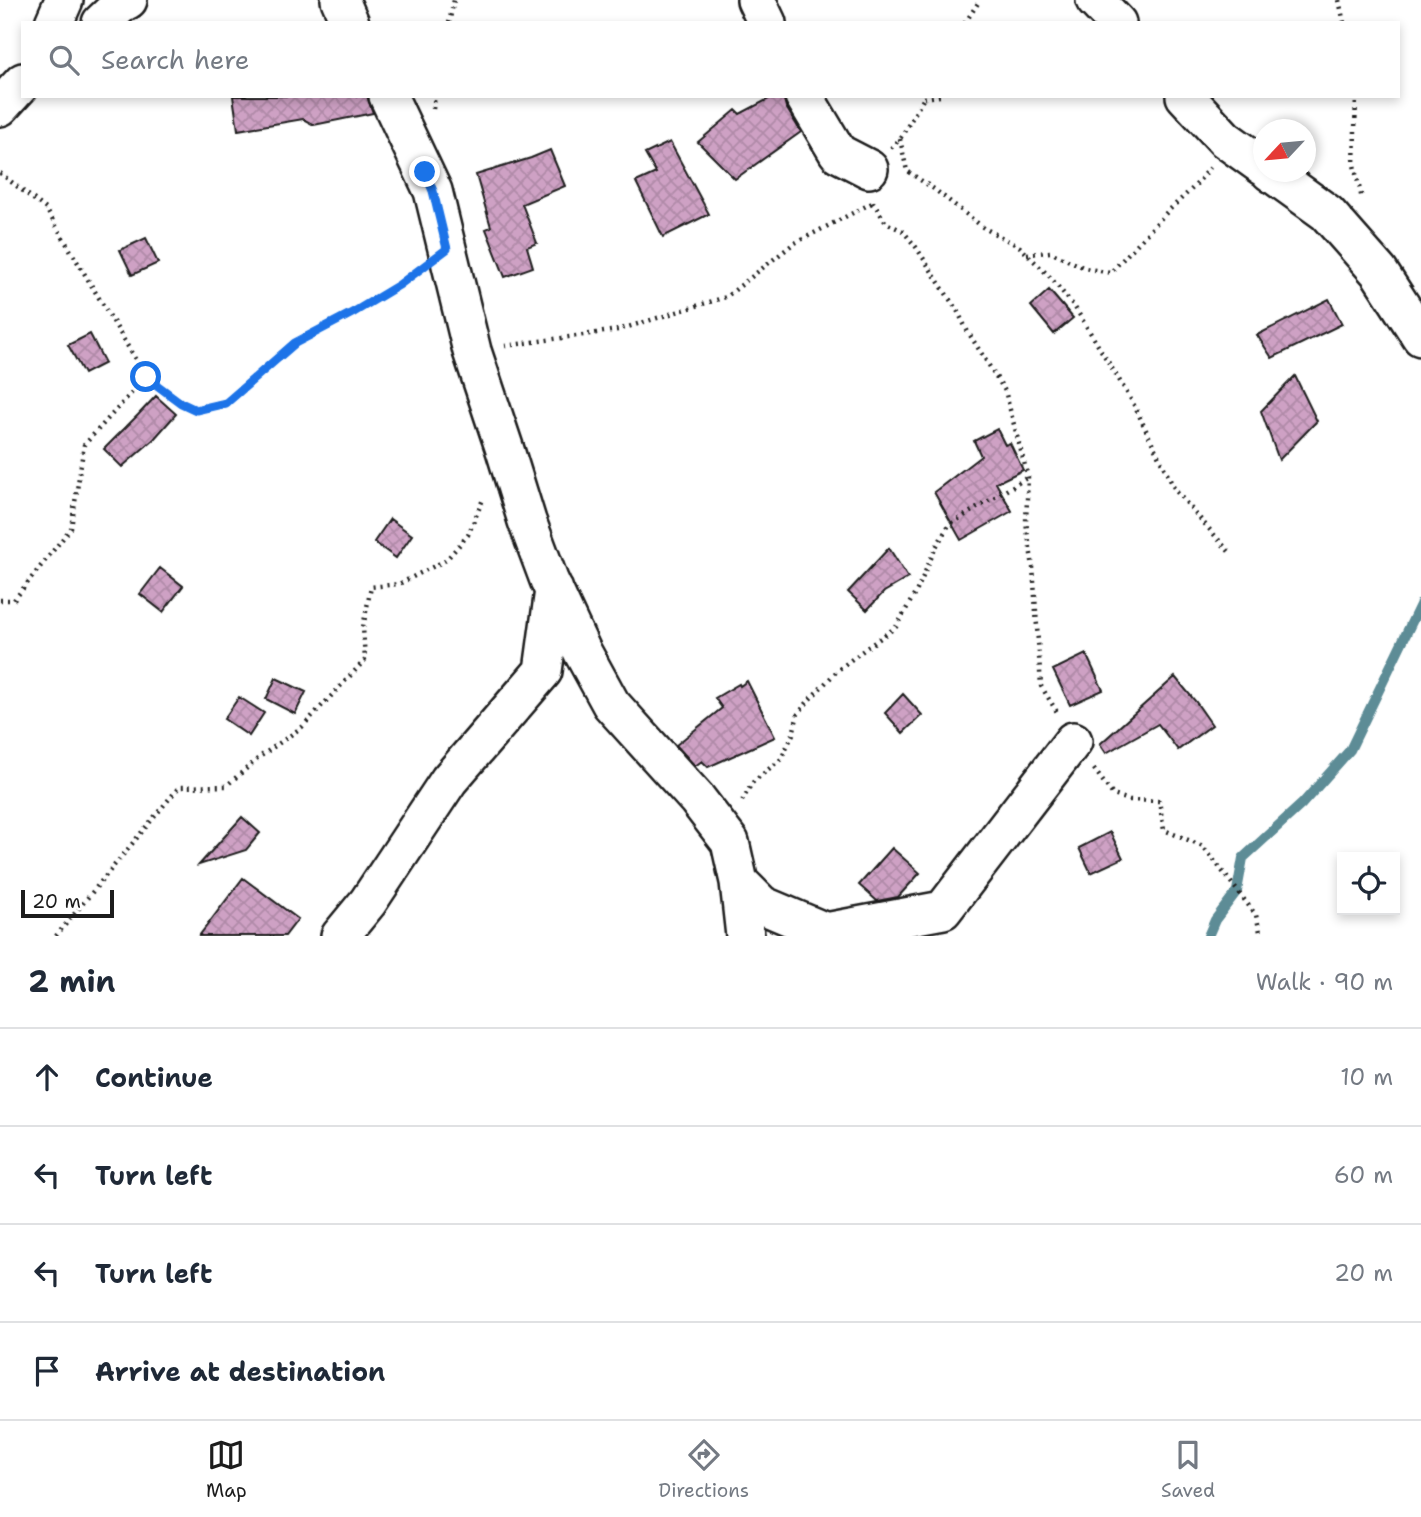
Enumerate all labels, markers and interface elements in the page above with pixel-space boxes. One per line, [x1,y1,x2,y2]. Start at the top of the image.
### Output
search box [21,21,1400,98]
icon: search [45,41,83,79]
text: Search here [101,42,250,77]
north arrow [1253,119,1316,182]
route end [409,156,440,187]
route start [130,361,161,392]
map controls [1337,852,1400,915]
button: locate [1337,852,1400,915]
scale bar [21,887,114,919]
text: 20 m [32,889,81,914]
text: 2 min [28,961,115,1002]
text: Walk · 90 m [1256,967,1393,997]
icon: ahead [28,1058,66,1096]
text: Continue [95,1060,213,1095]
text: 10 m [1340,1062,1393,1092]
icon: left [28,1156,66,1194]
text: Turn left [95,1158,212,1193]
text: 60 m [1334,1160,1393,1190]
icon: left [28,1254,66,1292]
text: Turn left [95,1256,212,1291]
text: 20 m [1334,1258,1393,1288]
icon: arrive [28,1352,66,1390]
text: Arrive at destination [95,1354,385,1389]
tab: Map [206,1436,247,1503]
tab: Directions [659,1436,749,1503]
tab: Saved [1161,1436,1215,1503]

